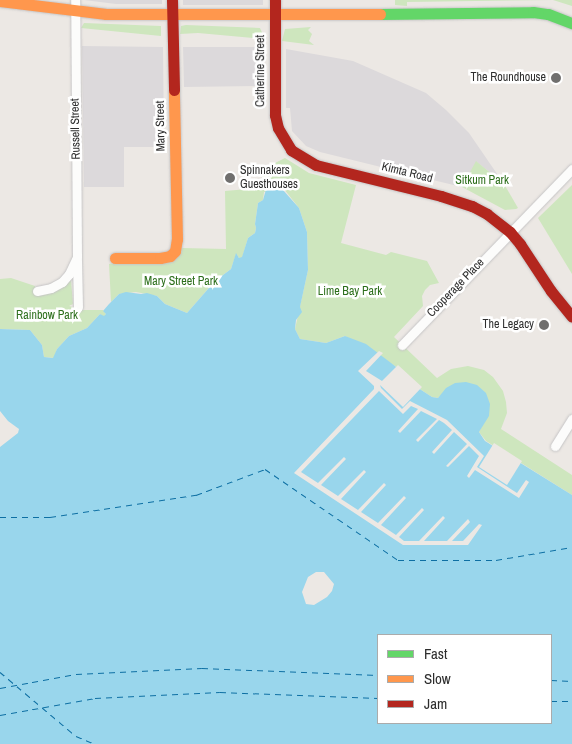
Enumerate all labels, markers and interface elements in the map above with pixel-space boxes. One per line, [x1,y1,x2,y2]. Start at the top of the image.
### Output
street label: Catherine Street [254,35,268,107]
place label: The Roundhouse [471,71,546,85]
marker: The Roundhouse [550,72,562,84]
street label: Russell Street [68,98,84,160]
street label: Mary Street [153,100,169,152]
street label: Kimta Road [380,160,434,186]
place label: Spinnakers Guesthouses [240,164,298,192]
marker: Spinnakers Guesthouses [224,172,236,184]
park label: Sitkum Park [455,174,509,188]
street label: Cooperage Place [424,256,488,320]
park label: Mary Street Park [144,275,218,289]
park label: Lime Bay Park [318,285,382,299]
park label: Rainbow Park [16,309,78,323]
place label: The Legacy [483,318,534,332]
marker: The Legacy [538,319,550,331]
legend [377,634,552,724]
text: Fast [424,643,447,664]
text: Slow [424,668,451,689]
text: Jam [424,693,447,714]

